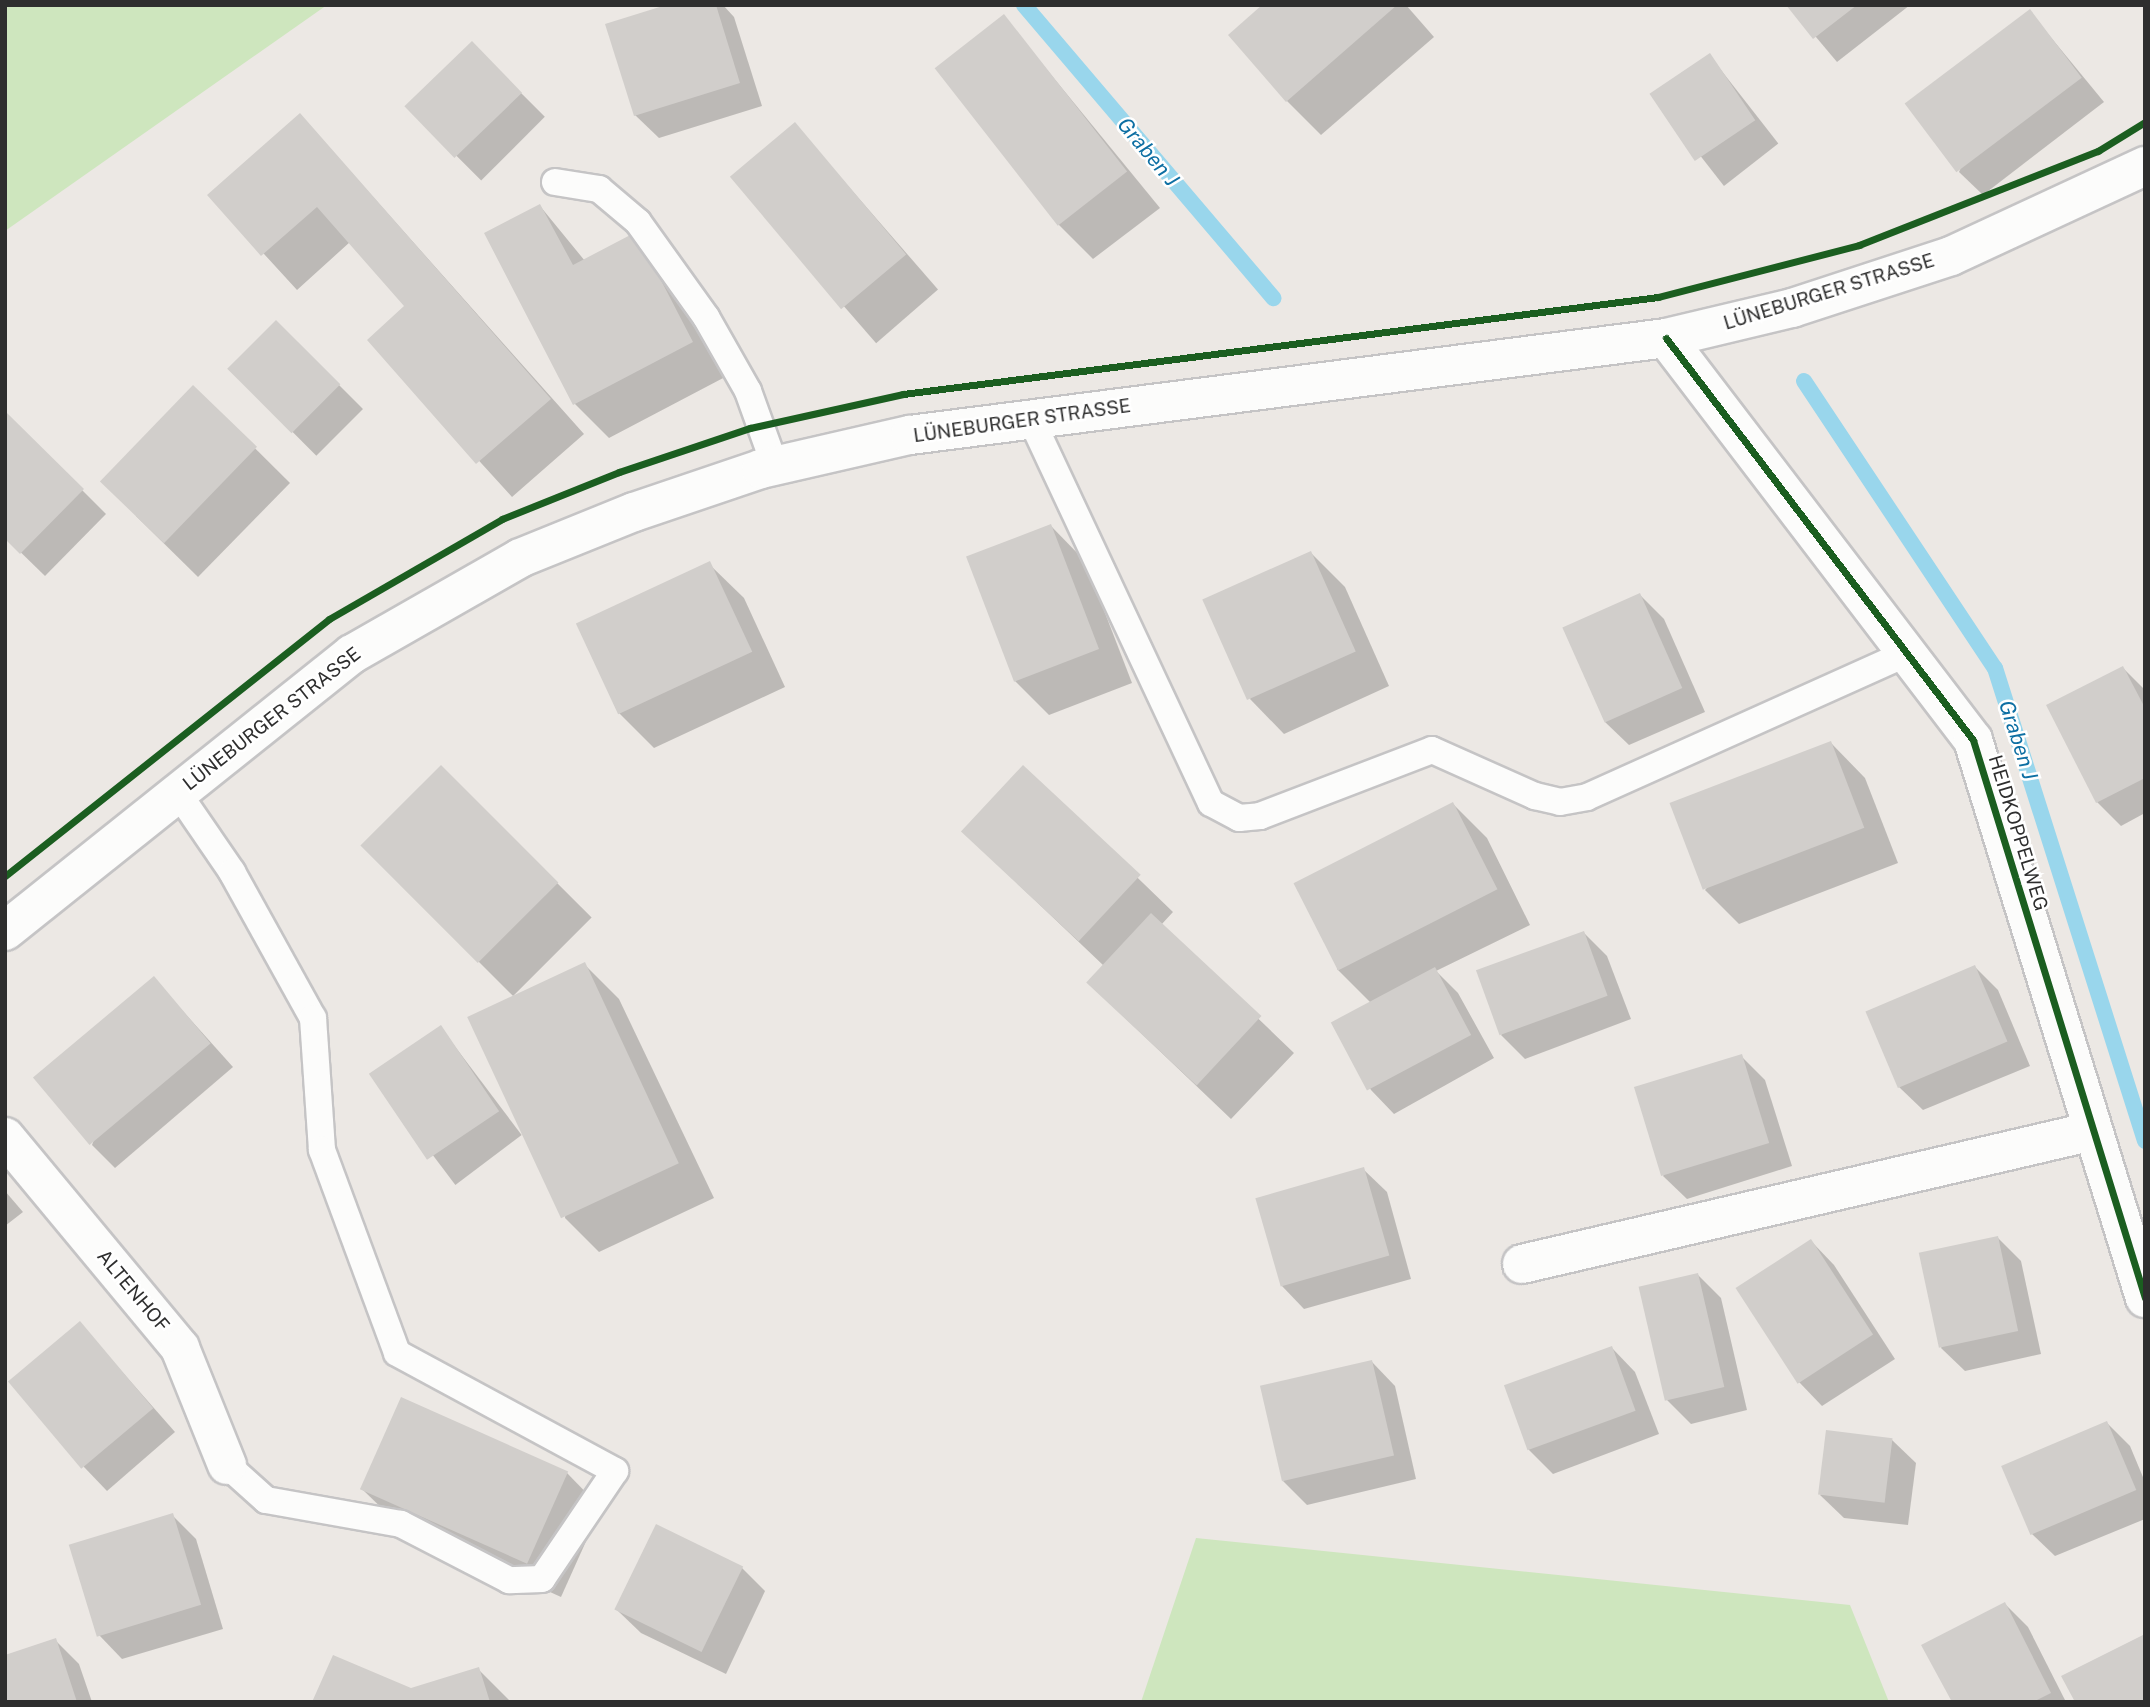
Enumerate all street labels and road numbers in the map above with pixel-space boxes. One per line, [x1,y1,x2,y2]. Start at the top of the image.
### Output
street label: LÜNEBURGER STRASSE [1721,249,1937,335]
street label: LÜNEBURGER STRASSE [912,394,1132,448]
street label: LÜNEBURGER STRASSE [179,643,365,795]
street label: HEIDKOPPELWEG [1983,752,2053,914]
street label: ALTENHOF [92,1245,174,1337]

